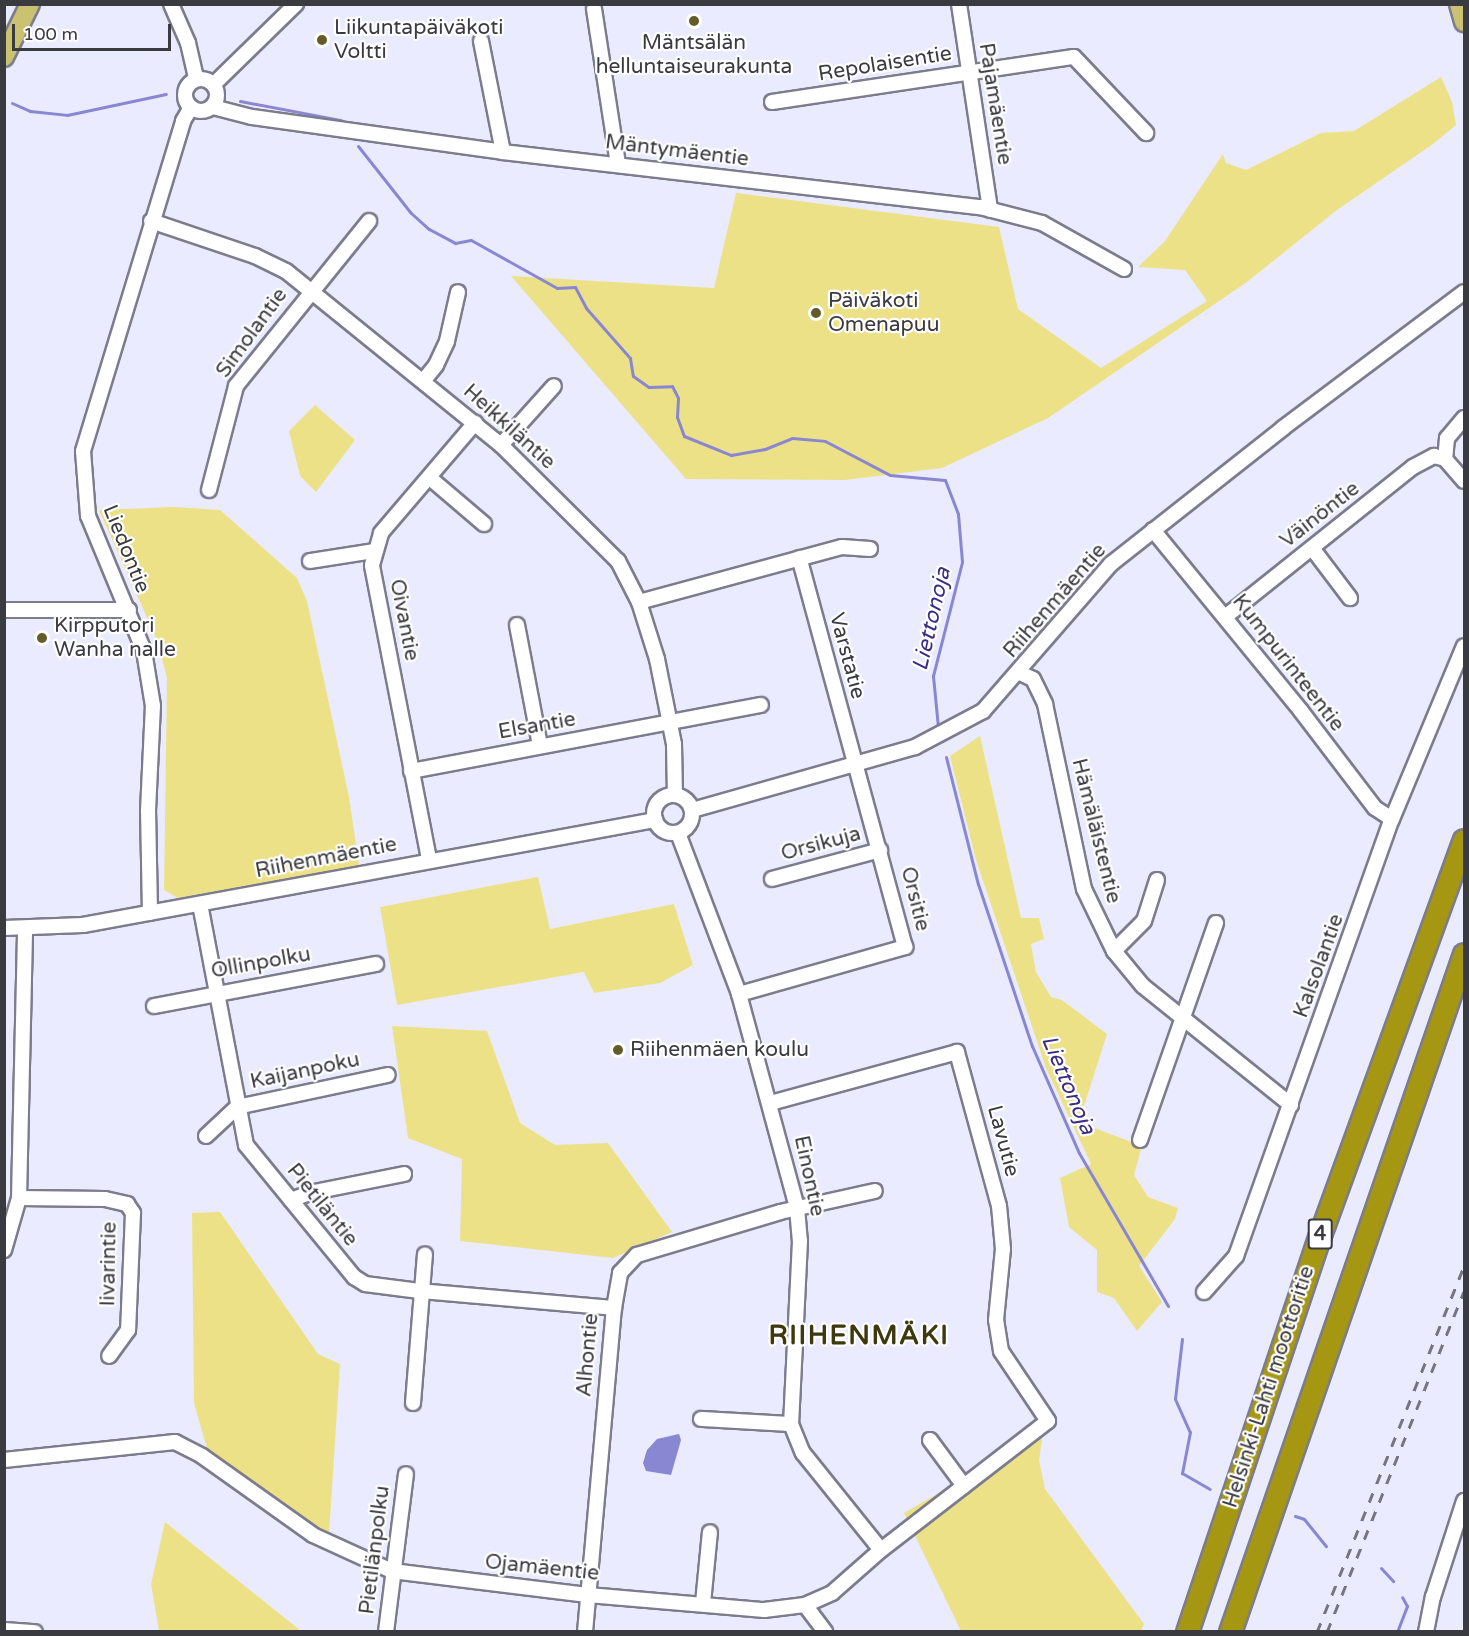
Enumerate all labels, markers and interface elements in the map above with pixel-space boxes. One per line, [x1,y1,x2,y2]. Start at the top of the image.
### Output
scale bar [15,12,174,50]
marker: Mäntsälän helluntaiseurakunta [687,14,701,28]
place label: Liikuntapäiväkoti Voltti [334,15,503,65]
text: 100 m [23,23,78,45]
place label: Mäntsälän helluntaiseurakunta [596,30,792,80]
marker: Liikuntapäiväkoti Voltti [315,33,329,47]
street label: Repolaisentie [816,41,954,87]
street label: Pajamäentie [973,41,1017,167]
street label: Mäntymäentie [604,130,750,172]
street label: Simolantie [211,283,293,383]
place label: Päiväkoti Omenapuu [828,288,939,338]
marker: Päiväkoti Omenapuu [809,306,823,320]
street label: Heikkiläntie [458,379,560,475]
street label: Väinöntie [1275,476,1365,554]
street label: Liedontie [97,501,155,597]
street label: Riihenmäentie [998,539,1112,663]
water label: Liettonoja [907,565,957,673]
street label: Oivantie [384,577,424,663]
street label: Kumpurinteentie [1227,589,1349,737]
street label: Varstatie [823,610,871,702]
place label: Kirpputori Wanha nalle [54,613,176,663]
marker: Kirpputori Wanha nalle [35,631,49,645]
street label: Elsantie [496,707,578,745]
street label: Hämäläistentie [1066,756,1126,906]
street label: Orsikuja [778,821,864,867]
street label: Riihenmäentie [253,832,399,884]
street label: Orsitie [895,864,935,934]
street label: Kalsolantie [1289,911,1349,1021]
street label: Ollinpolku [209,942,313,984]
water label: Liettonoja [1035,1031,1101,1139]
place label: Riihenmäen koulu [630,1037,809,1063]
marker: Riihenmäen koulu [611,1043,625,1057]
street label: Kaijanpoku [248,1047,362,1095]
street label: Lavutie [981,1103,1025,1179]
street label: Einontie [788,1133,830,1219]
street label: Pietiläntie [281,1159,363,1251]
road number: 4 [1306,1217,1334,1251]
street label: Iivarintie [96,1221,122,1307]
street label: Helsinki-Lahti moottoritie [1218,1263,1320,1511]
street label: Alhontie [572,1312,604,1398]
district label: RIIHENMÄKI [769,1320,949,1352]
street label: Pietilänpolku [355,1484,395,1616]
street label: Ojamäentie [484,1549,600,1587]

